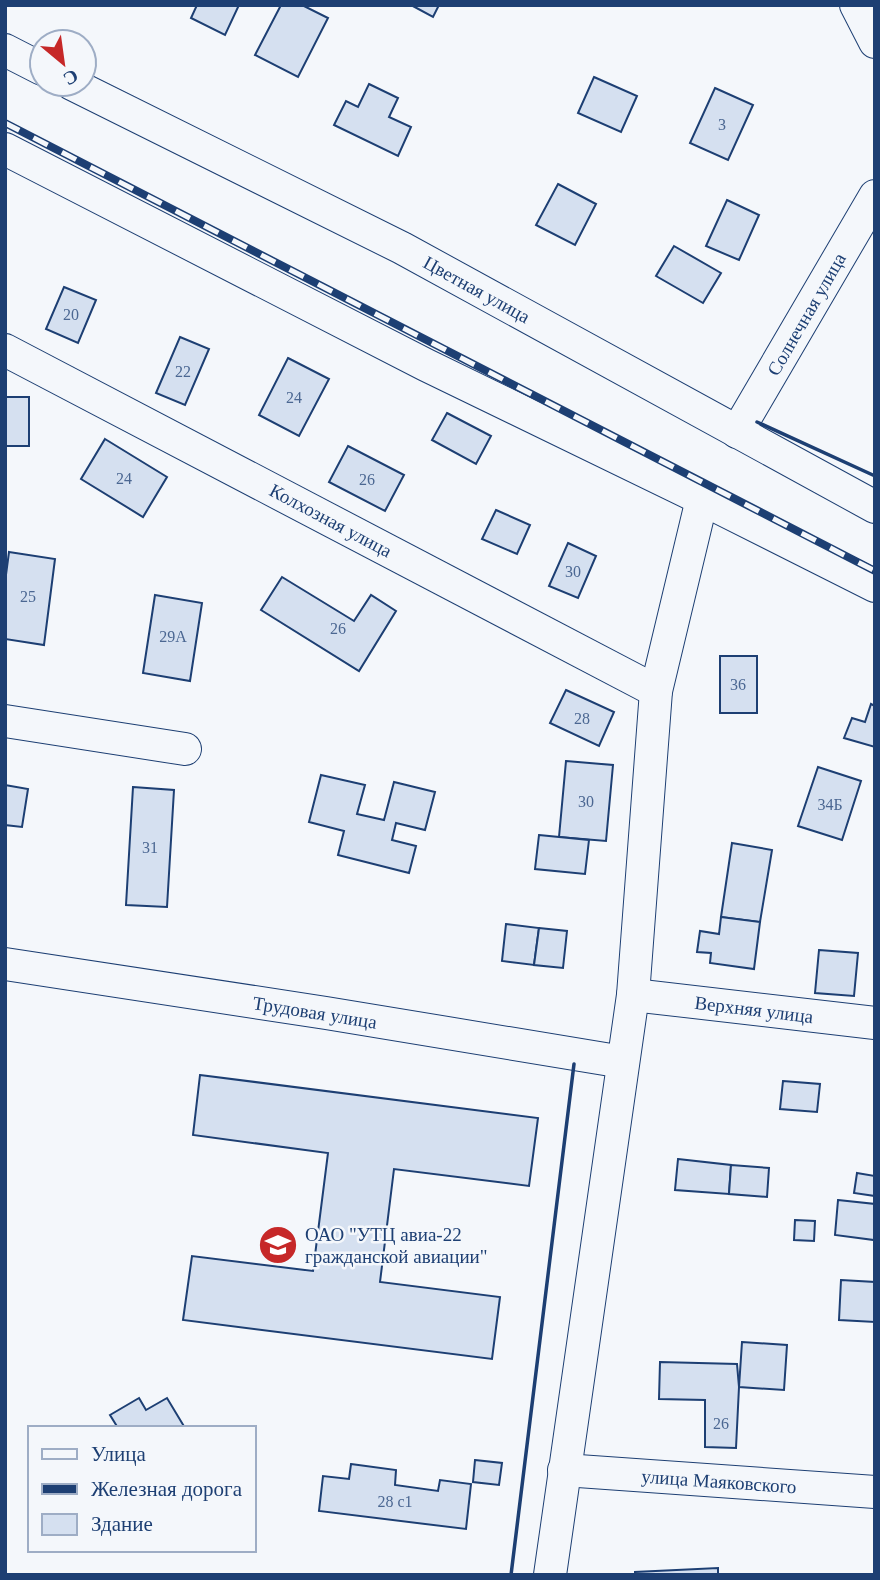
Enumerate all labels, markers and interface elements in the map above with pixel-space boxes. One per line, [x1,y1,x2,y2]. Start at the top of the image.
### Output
north arrow [28,28,98,98]
text: С [60,65,82,90]
house number: 3 [718,116,726,133]
street label: Солнечная улица [763,249,850,379]
street label: Цветная улица [420,252,534,328]
house number: 20 [63,306,79,323]
house number: 22 [175,363,191,380]
house number: 24 [286,389,302,406]
house number: 24 [116,470,132,487]
house number: 26 [359,471,375,488]
street label: Колхозная улица [266,479,396,562]
house number: 30 [565,563,581,580]
house number: 25 [20,588,36,605]
house number: 26 [330,620,346,637]
house number: 29А [159,628,187,645]
house number: 36 [730,676,746,693]
house number: 28 [574,710,590,727]
house number: 30 [578,793,594,810]
house number: 34Б [817,796,843,813]
house number: 31 [142,839,158,856]
street label: Трудовая улица [251,992,379,1033]
street label: Верхняя улица [693,992,815,1027]
school or university icon: ОАО "УТЦ авиа-22 гражданской авиации" [257,1224,299,1266]
place label: ОАО "УТЦ авиа-22 гражданской авиации" [305,1224,488,1267]
house number: 26 [713,1415,729,1432]
legend [28,1426,256,1552]
text: Улица [91,1442,146,1466]
street label: улица Маяковского [641,1466,797,1497]
text: Железная дорога [91,1477,243,1501]
house number: 28 с1 [377,1493,413,1510]
text: Здание [91,1512,153,1536]

